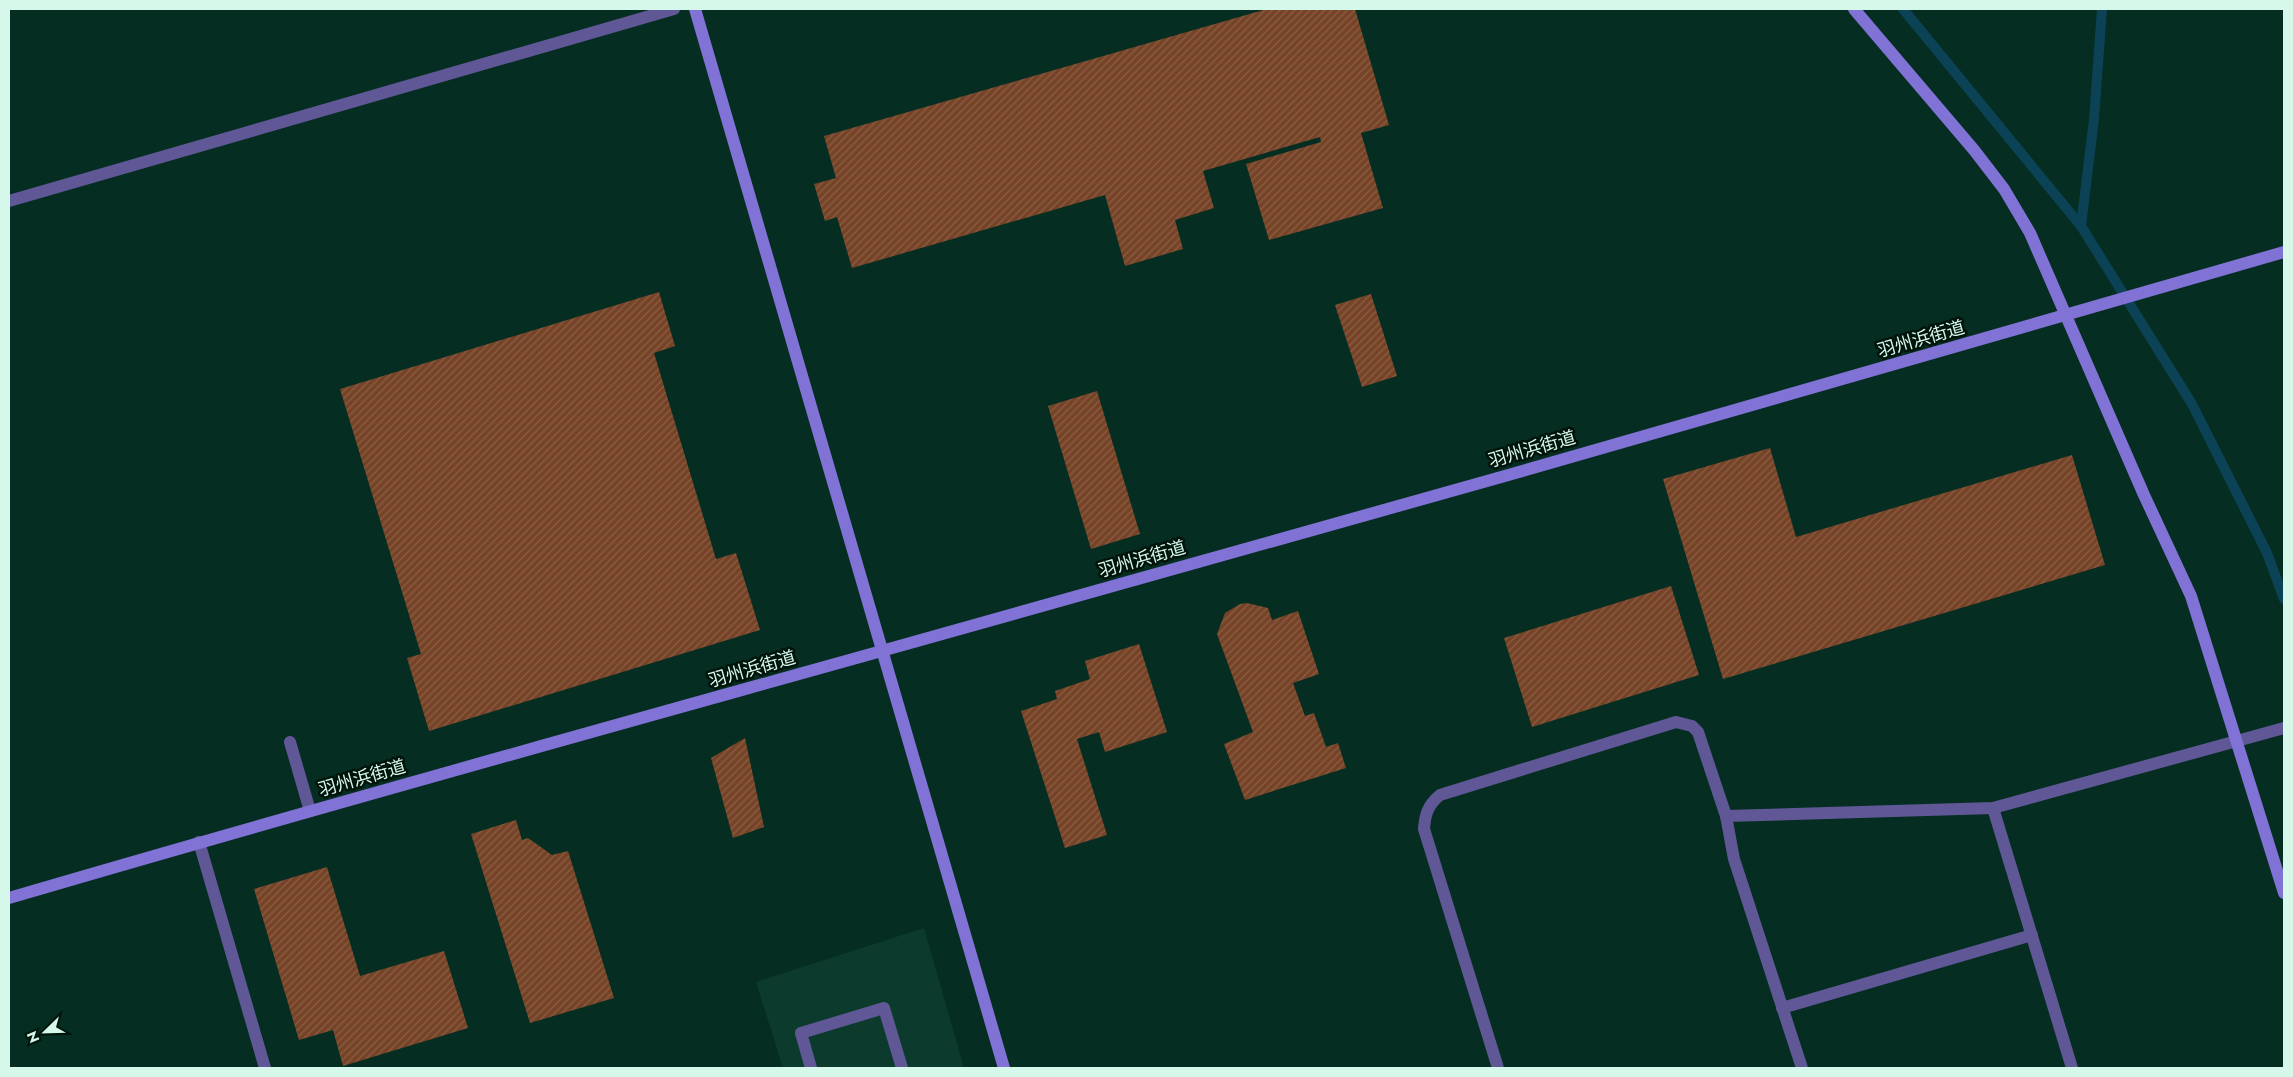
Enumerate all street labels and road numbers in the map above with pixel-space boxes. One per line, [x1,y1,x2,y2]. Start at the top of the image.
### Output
street label: 羽州浜街道 [1874,314,1968,364]
street label: 羽州浜街道 [1485,424,1579,474]
street label: 羽州浜街道 [1095,534,1189,584]
street label: 羽州浜街道 [705,644,799,694]
street label: 羽州浜街道 [315,753,409,803]

